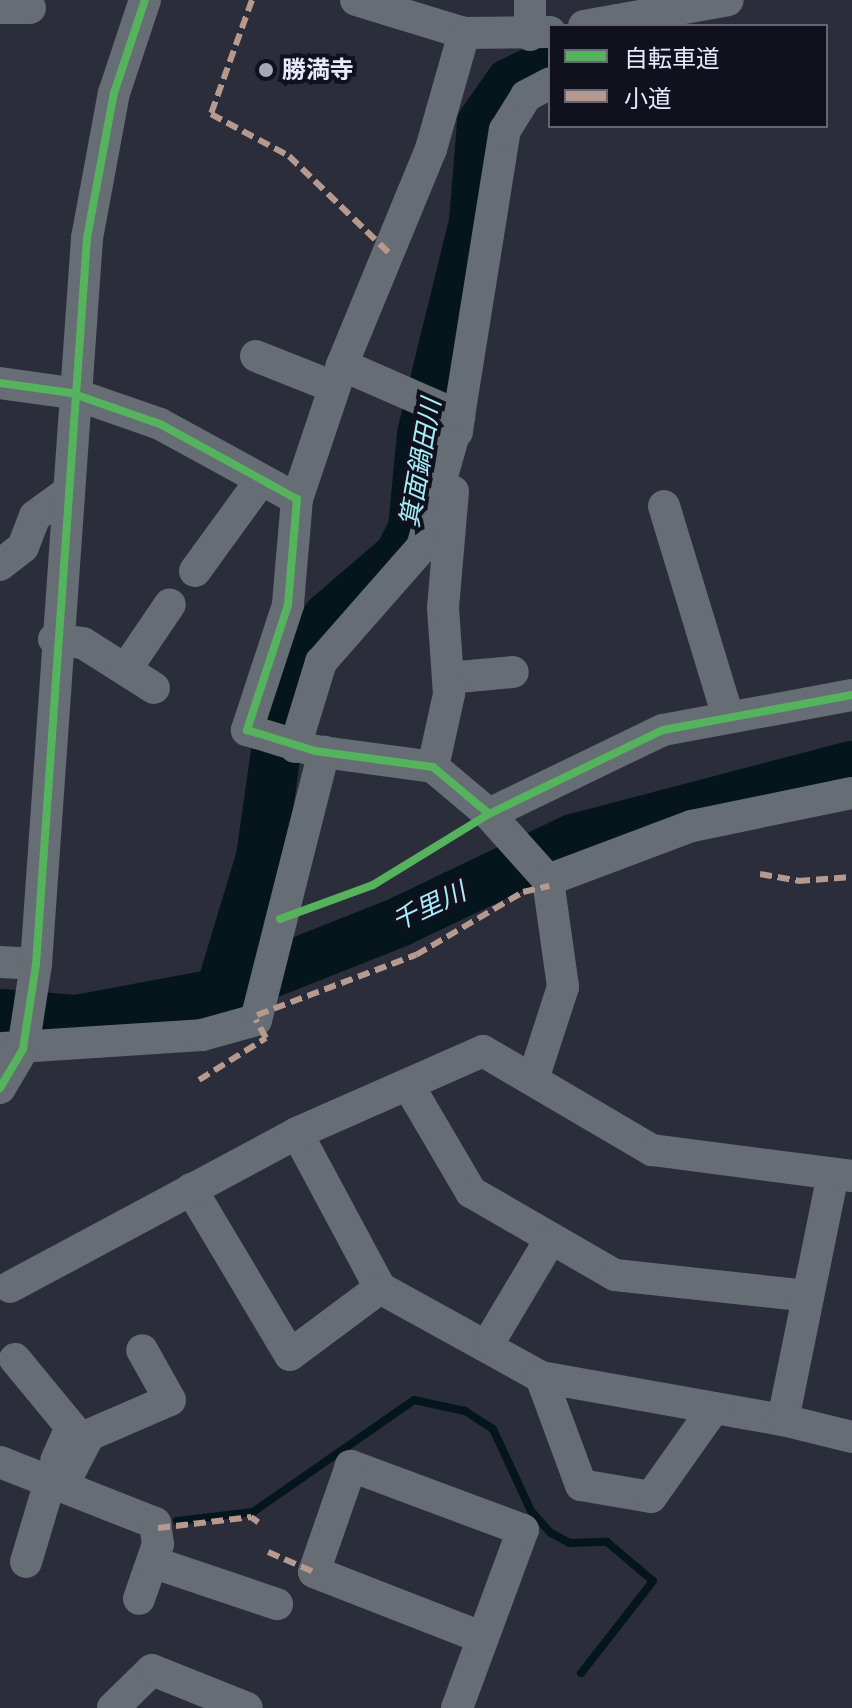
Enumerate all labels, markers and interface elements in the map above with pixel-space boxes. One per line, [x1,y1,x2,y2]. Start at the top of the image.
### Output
legend [548,24,828,128]
text: 自転車道 [624,44,720,73]
place label: 勝満寺 [282,56,354,84]
marker: 勝満寺 [257,61,275,79]
text: 小道 [624,84,672,113]
water label: 箕面鍋田川 [394,396,448,530]
water label: 千里川 [387,876,471,938]

